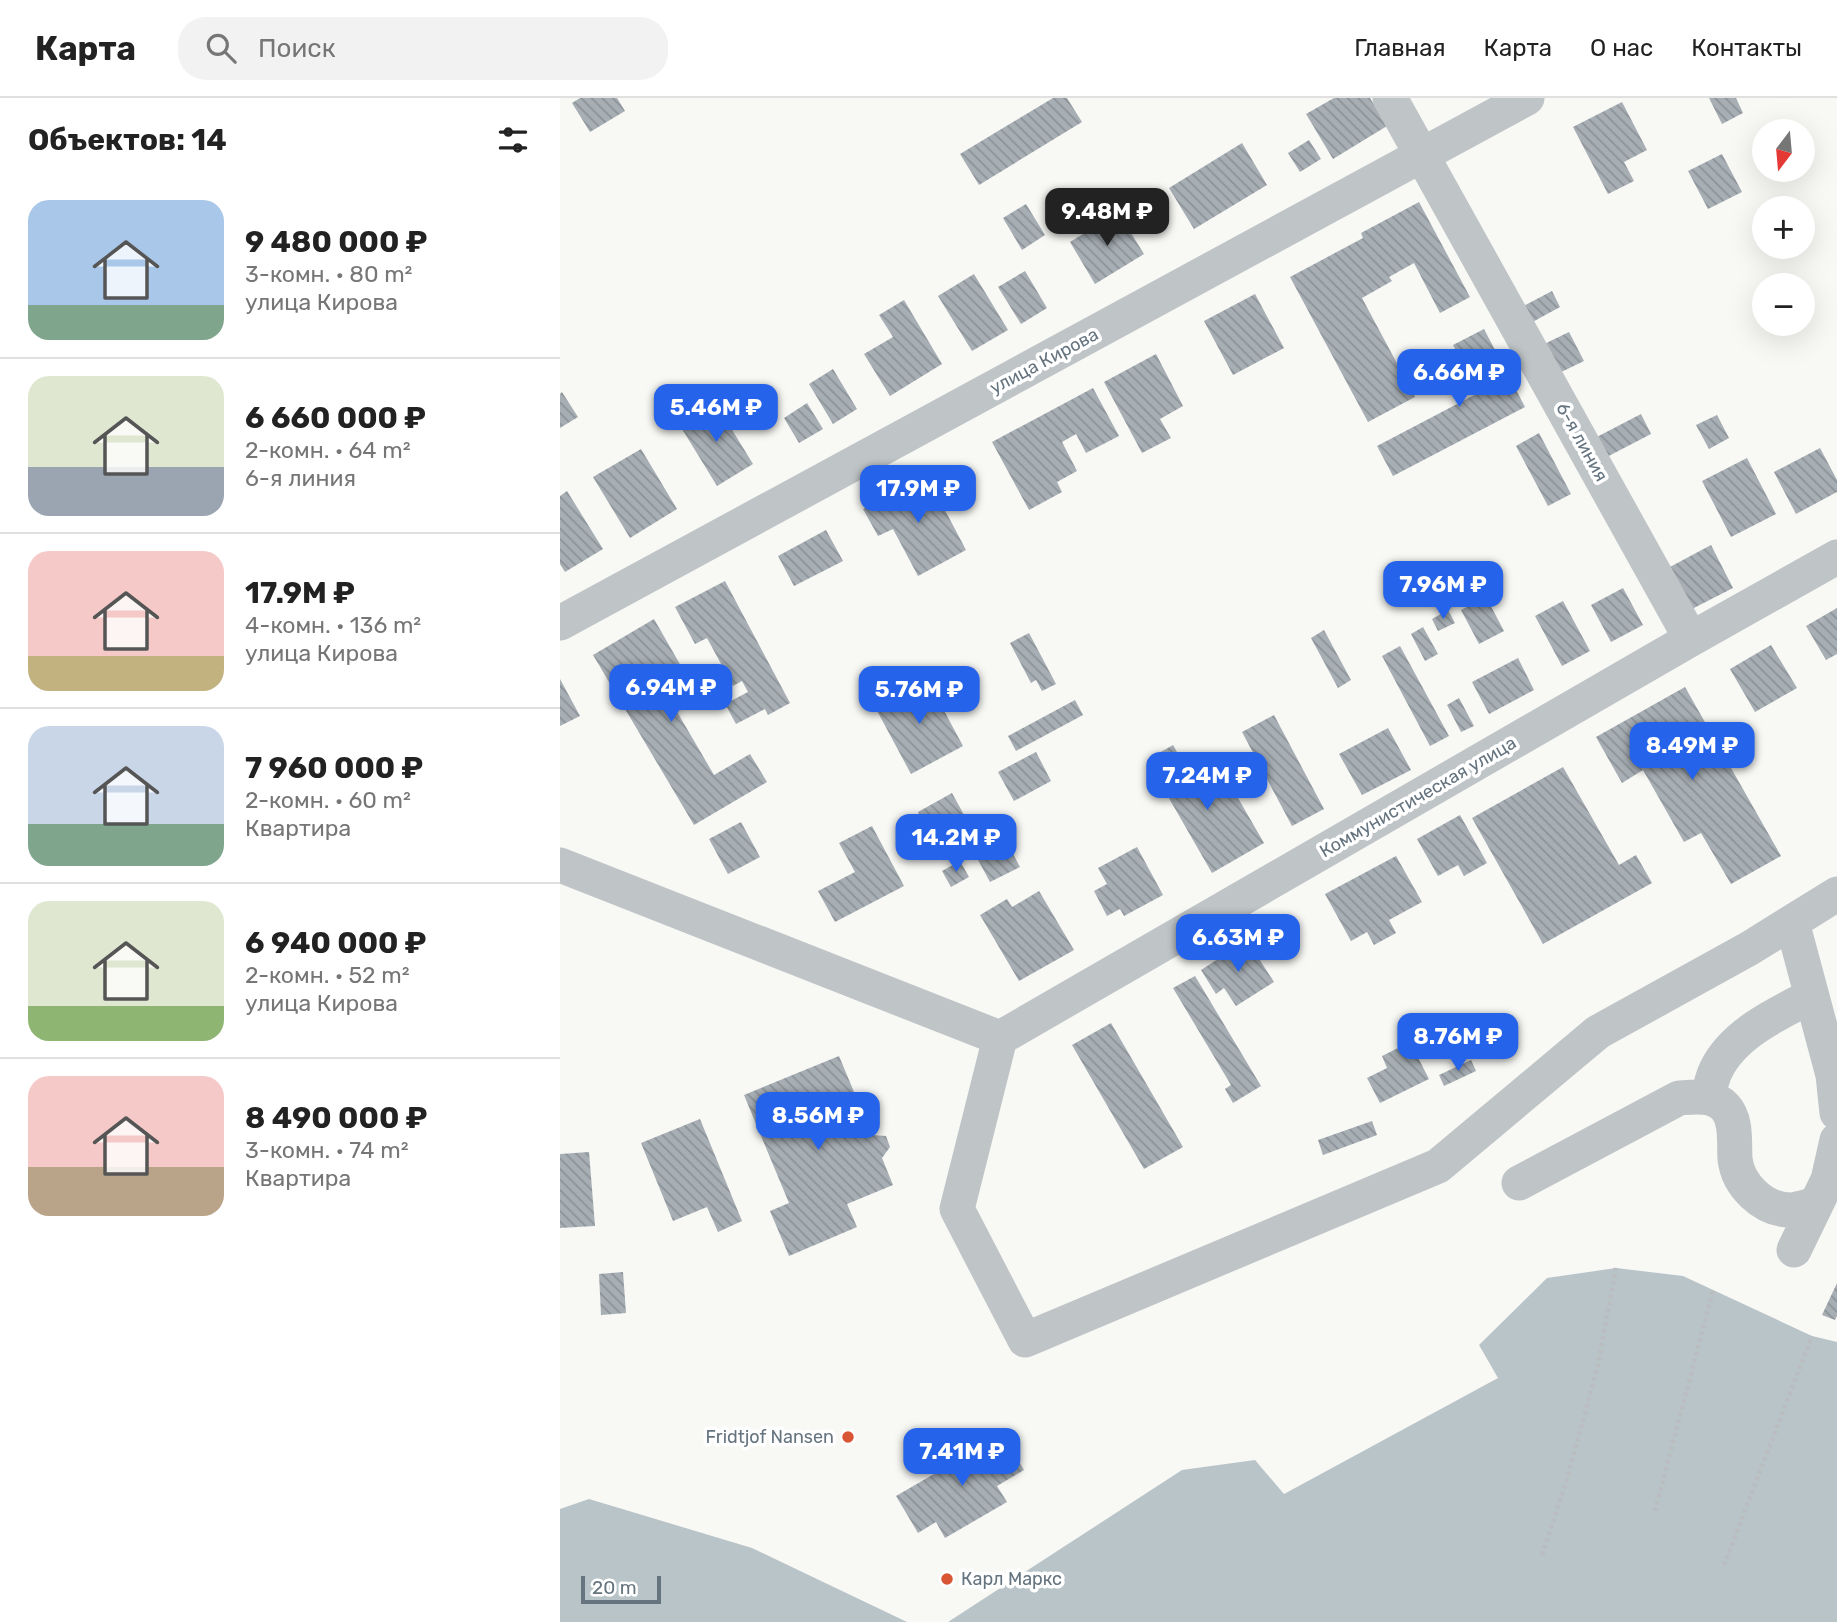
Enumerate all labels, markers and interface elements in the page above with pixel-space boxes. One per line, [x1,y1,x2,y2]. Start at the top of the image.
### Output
search box [178,17,668,80]
text: Карта [35,29,136,68]
icon: search [202,29,240,67]
text: Поиск [258,33,336,64]
text: Главная [1354,34,1446,62]
text: Карта [1484,34,1552,62]
text: О нас [1590,34,1653,62]
text: Контакты [1691,34,1802,62]
north arrow [1752,119,1815,182]
map controls [1752,119,1815,336]
icon: filters [494,121,532,159]
text: Объектов: 14 [28,122,227,158]
pin: 9.48M ₽ [1042,188,1172,248]
button: + [1752,196,1815,259]
text: 9.48M ₽ [1061,197,1153,225]
text: 9 480 000 ₽ [245,224,427,260]
icon: home [84,228,168,312]
text: 3-комн. · 80 m² [245,260,412,288]
button: − [1752,273,1815,336]
text: улица Кирова [245,288,398,316]
street label: улица Кирова [986,323,1102,399]
pin: 6.66M ₽ [1394,350,1524,409]
text: 6.66M ₽ [1413,358,1505,386]
pin: 5.46M ₽ [651,384,781,444]
text: 5.46M ₽ [670,393,762,421]
street label: 6-я линия [1551,399,1613,485]
text: 6 660 000 ₽ [245,400,426,436]
icon: home [84,404,168,488]
text: 2-комн. · 64 m² [245,436,411,464]
text: 6-я линия [245,464,356,492]
pin: 17.9M ₽ [853,466,983,525]
text: 17.9M ₽ [876,474,960,502]
pin: 7.96M ₽ [1378,561,1508,621]
text: 7.96M ₽ [1399,570,1487,598]
text: 17.9M ₽ [245,575,355,611]
icon: home [84,579,168,663]
text: 4-комн. · 136 m² [245,611,421,639]
text: улица Кирова [245,639,398,667]
pin: 6.94M ₽ [606,664,736,724]
pin: 5.76M ₽ [854,666,984,726]
text: 6.94M ₽ [625,673,717,701]
text: 5.76M ₽ [875,675,963,703]
pin: 8.49M ₽ [1627,722,1757,782]
text: 8.49M ₽ [1646,731,1738,759]
street label: Коммунистическая улица [1316,732,1520,862]
text: 7 960 000 ₽ [245,750,423,786]
pin: 7.24M ₽ [1142,752,1272,812]
icon: home [84,754,168,838]
text: 7.24M ₽ [1162,761,1252,789]
text: 2-комн. · 60 m² [245,786,411,814]
text: Квартира [245,814,351,842]
pin: 14.2M ₽ [891,814,1021,874]
text: 14.2M ₽ [912,823,1000,851]
pin: 6.63M ₽ [1173,914,1303,974]
text: 6.63M ₽ [1192,923,1284,951]
text: 6 940 000 ₽ [245,925,426,961]
icon: home [84,929,168,1013]
text: 2-комн. · 52 m² [245,961,410,989]
text: улица Кирова [245,989,398,1017]
pin: 8.76M ₽ [1393,1014,1523,1073]
text: 8.76M ₽ [1413,1022,1503,1050]
pin: 8.56M ₽ [753,1093,883,1152]
text: 8 490 000 ₽ [245,1100,427,1136]
text: 8.56M ₽ [772,1101,864,1129]
icon: home [84,1104,168,1188]
text: 3-комн. · 74 m² [245,1136,409,1164]
text: Квартира [245,1164,351,1192]
place label: Fridtjof Nansen [706,1426,834,1448]
pin: 7.41M ₽ [897,1428,1027,1488]
marker: Fridtjof Nansen [840,1429,856,1445]
text: 7.41M ₽ [919,1437,1005,1465]
place label: Карл Маркс [961,1568,1062,1590]
marker: Карл Маркс [939,1571,955,1587]
scale bar [581,1573,662,1605]
text: 20 m [592,1576,637,1599]

